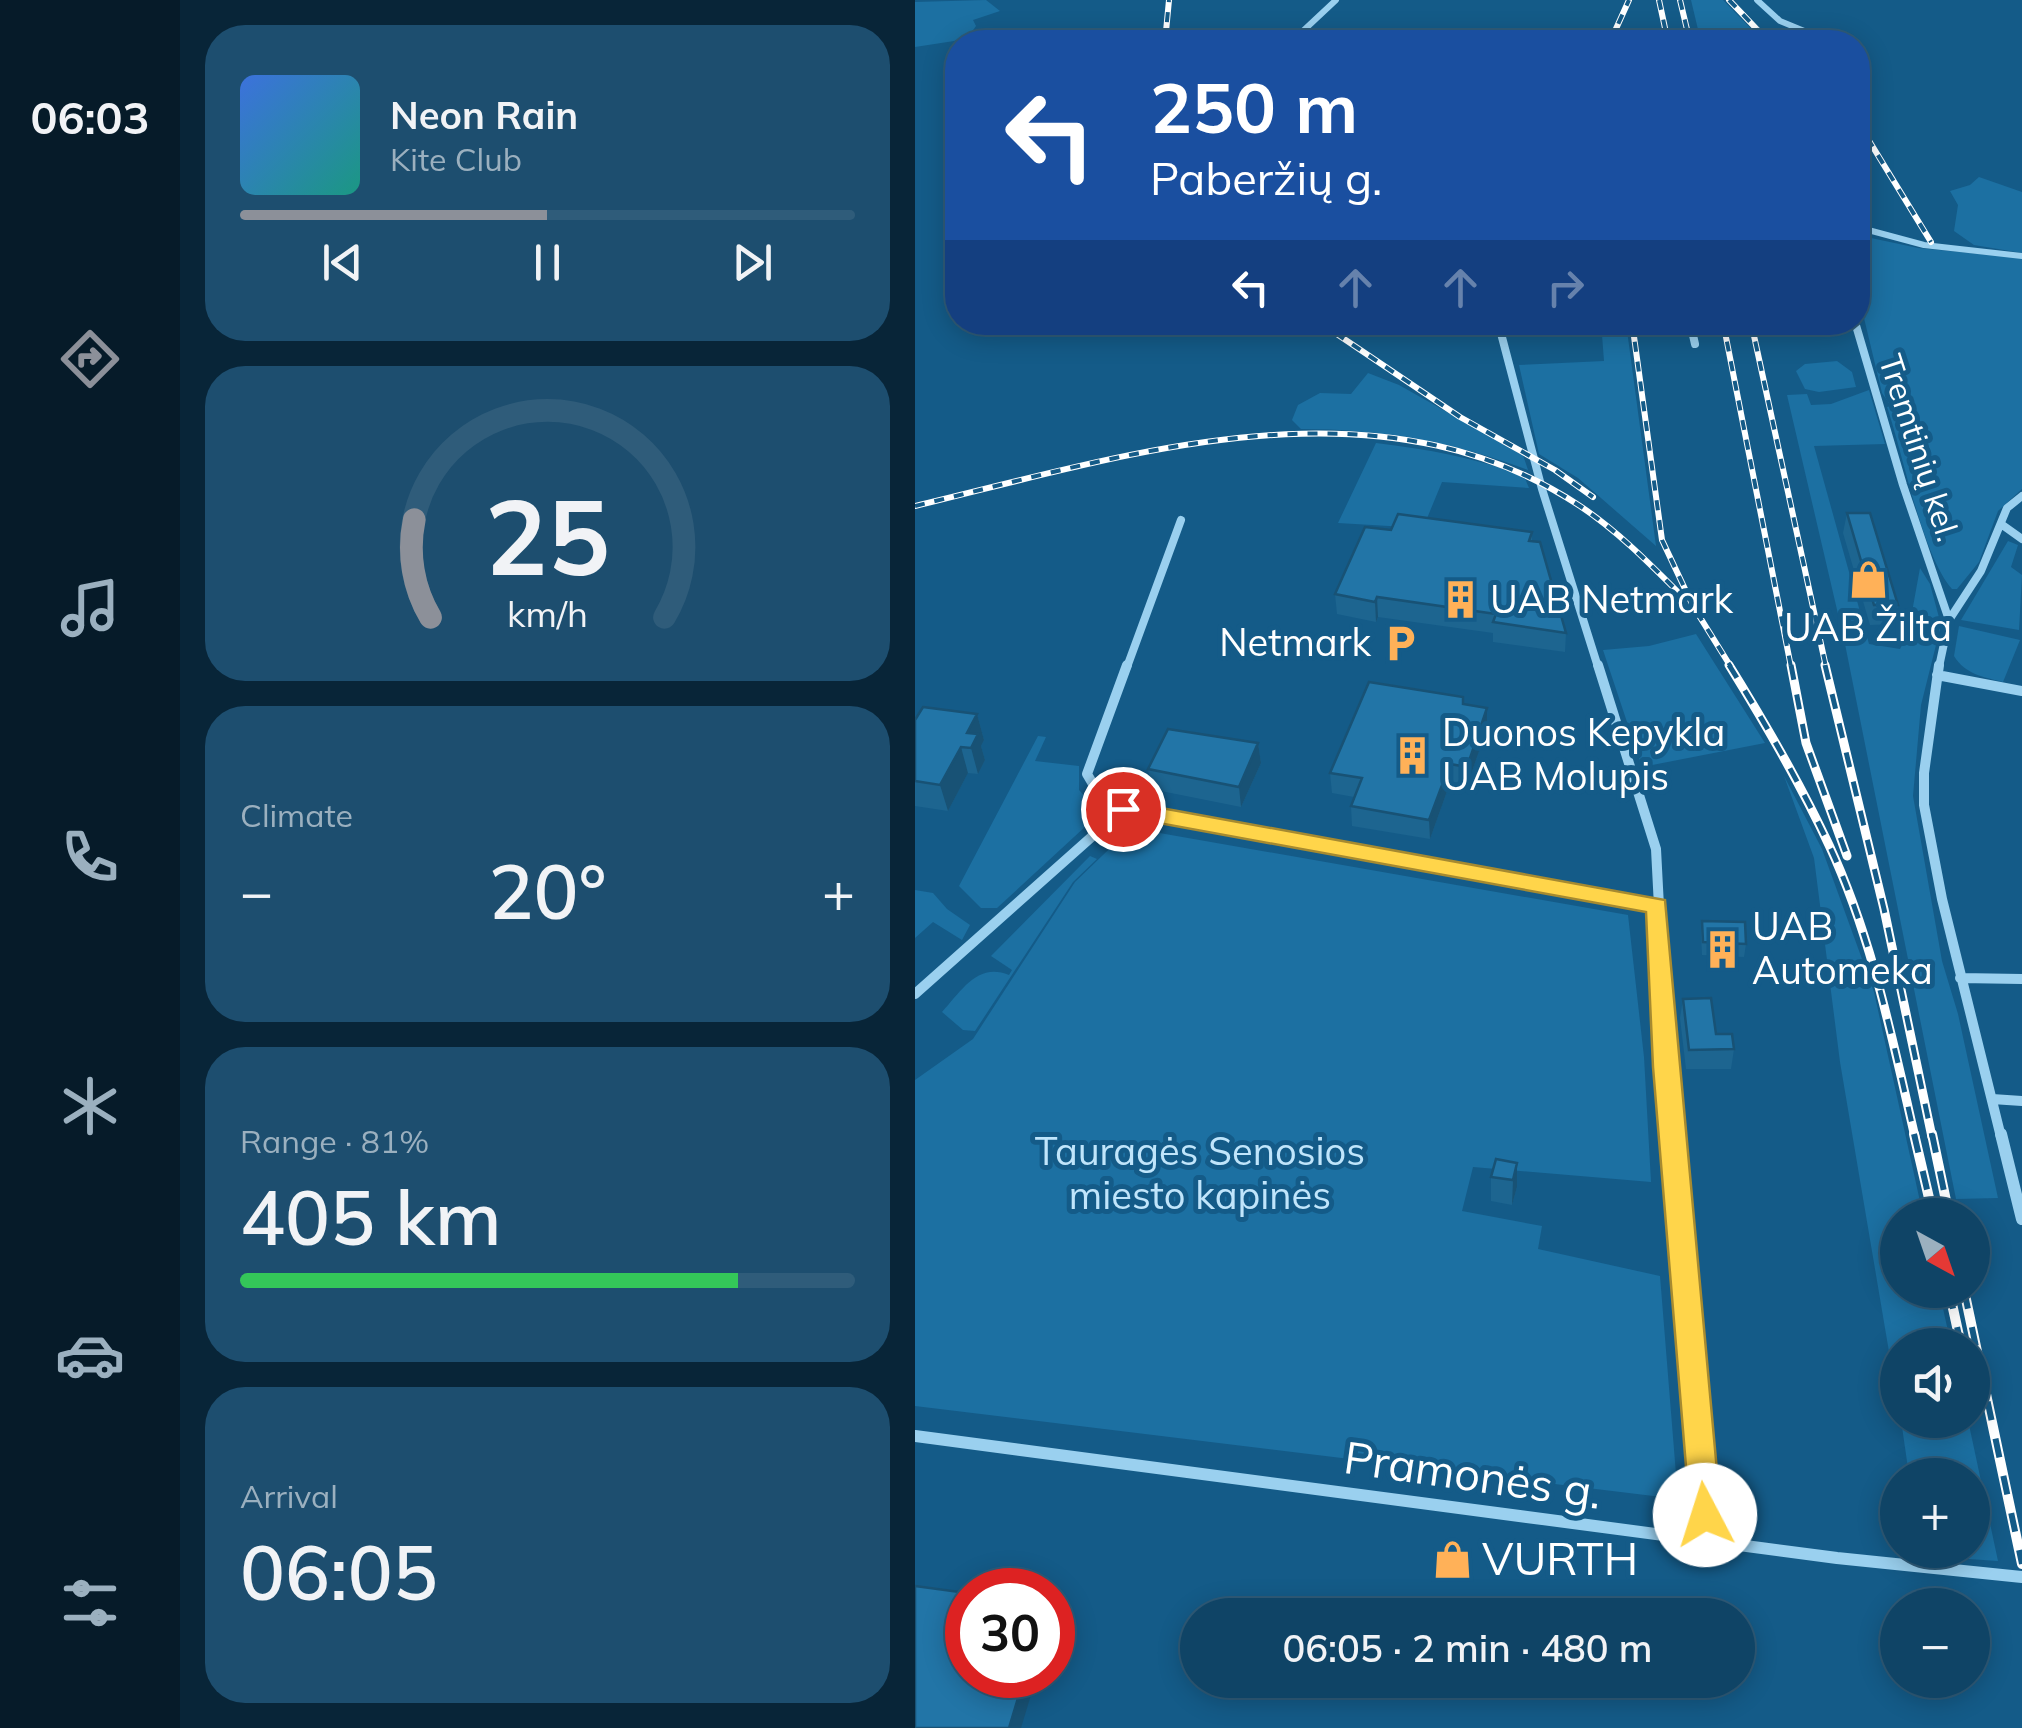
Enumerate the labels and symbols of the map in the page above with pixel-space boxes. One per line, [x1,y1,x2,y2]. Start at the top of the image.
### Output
street label: Tremtinių kel. [1871,349,1969,546]
shop icon: UAB Žilta [1847,558,1889,600]
place label: UAB Netmark [1490,575,1734,623]
building icon: UAB Netmark [1439,579,1481,621]
place label: UAB Žilta [1784,603,1952,651]
place label: Netmark [1219,618,1371,666]
parking icon: Netmark [1380,622,1422,664]
place label: Duonos Kepykla UAB Molupis [1442,708,1725,800]
building icon: Duonos Kepykla UAB Molupis [1391,734,1433,776]
pin [1081,767,1166,852]
place label: UAB Automeka [1752,902,1933,994]
building icon: UAB Automeka [1701,928,1743,970]
park label: Tauragės Senosios miesto kapinės [1035,1127,1365,1219]
north arrow [1880,1198,1990,1308]
street label: Pramonės g. [1341,1428,1606,1520]
position arrow [1653,1463,1757,1567]
place label: VURTH [1482,1530,1638,1586]
shop icon: VURTH [1431,1538,1473,1580]
speed limit sign: 30 [945,1568,1075,1698]

